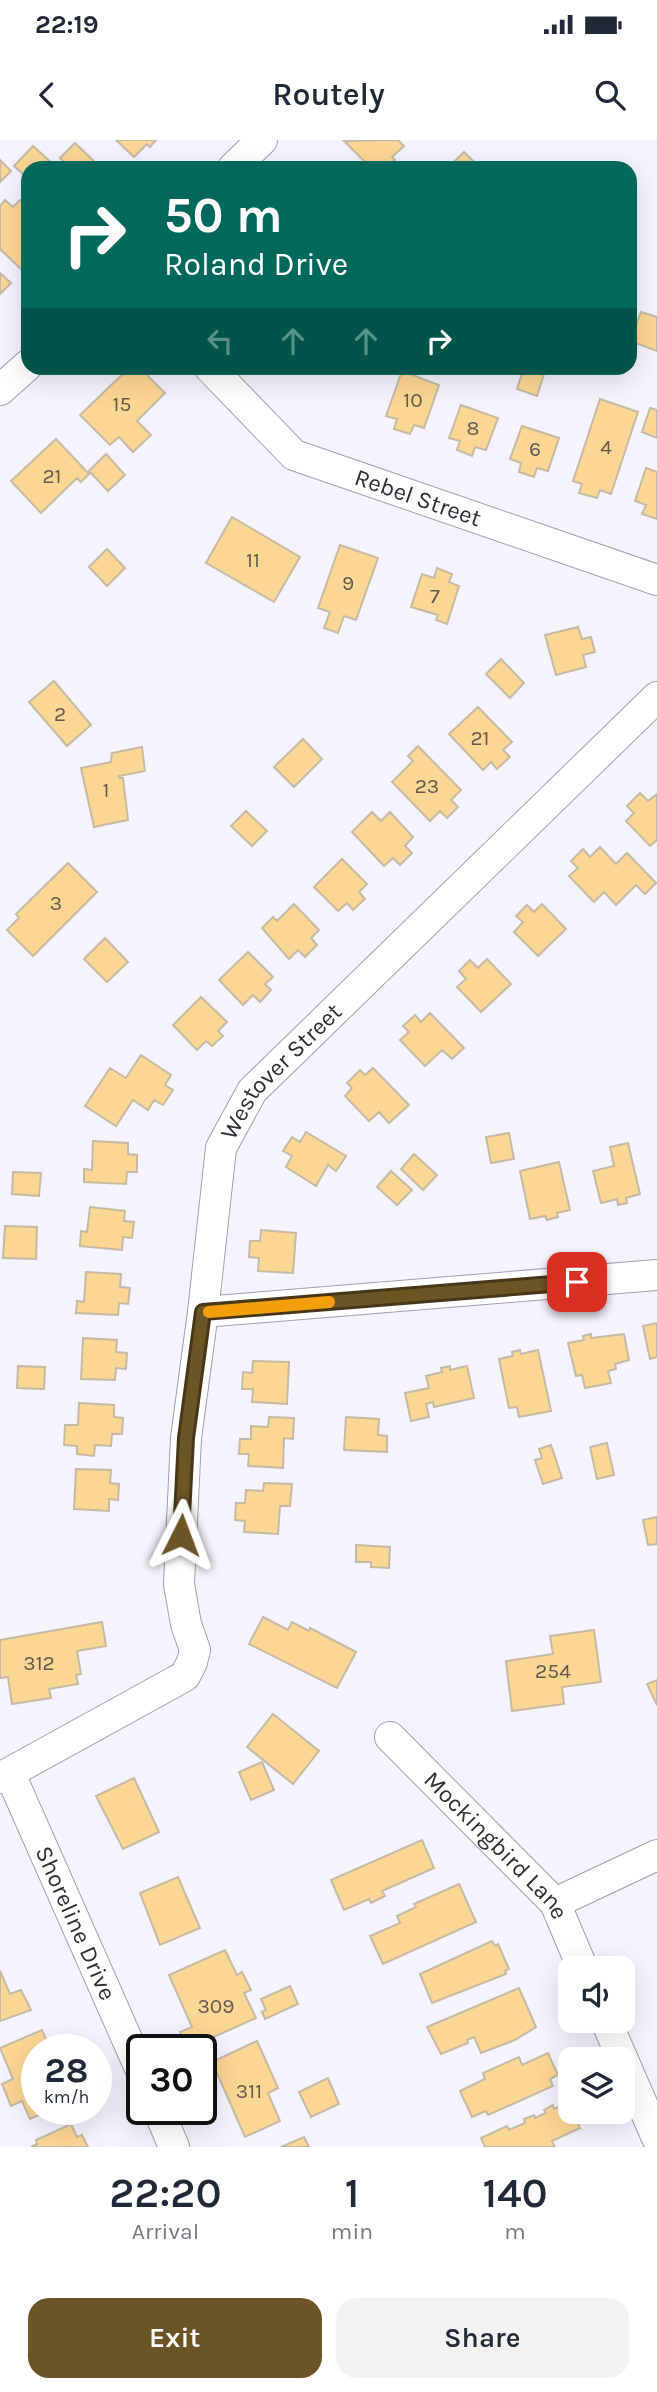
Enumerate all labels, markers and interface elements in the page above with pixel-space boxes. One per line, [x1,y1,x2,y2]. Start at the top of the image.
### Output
text: 22:19 [35,9,99,40]
icon: back [28,76,66,114]
text: Routely [272,76,385,113]
icon: search [591,76,629,114]
text: 50 m [164,187,282,244]
icon: right [49,189,140,280]
text: Roland Drive [164,246,348,283]
icon: left [201,322,239,360]
icon: ahead [274,322,312,360]
icon: ahead [347,322,385,360]
icon: right [420,322,458,360]
house number: 10 [403,388,423,412]
house number: 15 [113,392,131,416]
house number: 8 [467,416,479,440]
house number: 4 [600,435,612,459]
house number: 6 [529,437,541,461]
street label: Rebel Street [351,463,485,532]
house number: 21 [42,464,62,488]
house number: 11 [246,548,260,572]
house number: 9 [342,571,354,595]
house number: 7 [430,584,440,608]
house number: 2 [54,702,66,726]
house number: 21 [470,726,490,750]
house number: 23 [415,774,439,798]
house number: 1 [103,778,109,802]
house number: 3 [50,891,62,915]
street label: Westover Street [214,998,348,1144]
pin [547,1252,607,1312]
icon: arrive [558,1263,596,1301]
position arrow [144,1498,218,1572]
house number: 312 [23,1651,55,1675]
house number: 254 [535,1659,571,1683]
street label: Mockingbird Lane [418,1765,574,1923]
street label: Shoreline Drive [30,1842,122,2005]
map controls [558,1956,635,2124]
button: sound [558,1956,635,2033]
house number: 309 [197,1994,235,2018]
speed limit sign: 30 [126,2034,217,2125]
button: layers [558,2047,635,2124]
text: 28 [45,2050,88,2091]
house number: 311 [236,2079,262,2103]
text: km/h [44,2086,89,2108]
text: 22:20 [109,2168,222,2218]
text: 1 [345,2168,359,2218]
text: 140 [482,2168,548,2218]
text: Arrival [132,2218,199,2245]
text: min [331,2218,373,2245]
text: m [504,2218,526,2245]
button: Exit [28,2298,322,2378]
button: Share [336,2298,629,2378]

